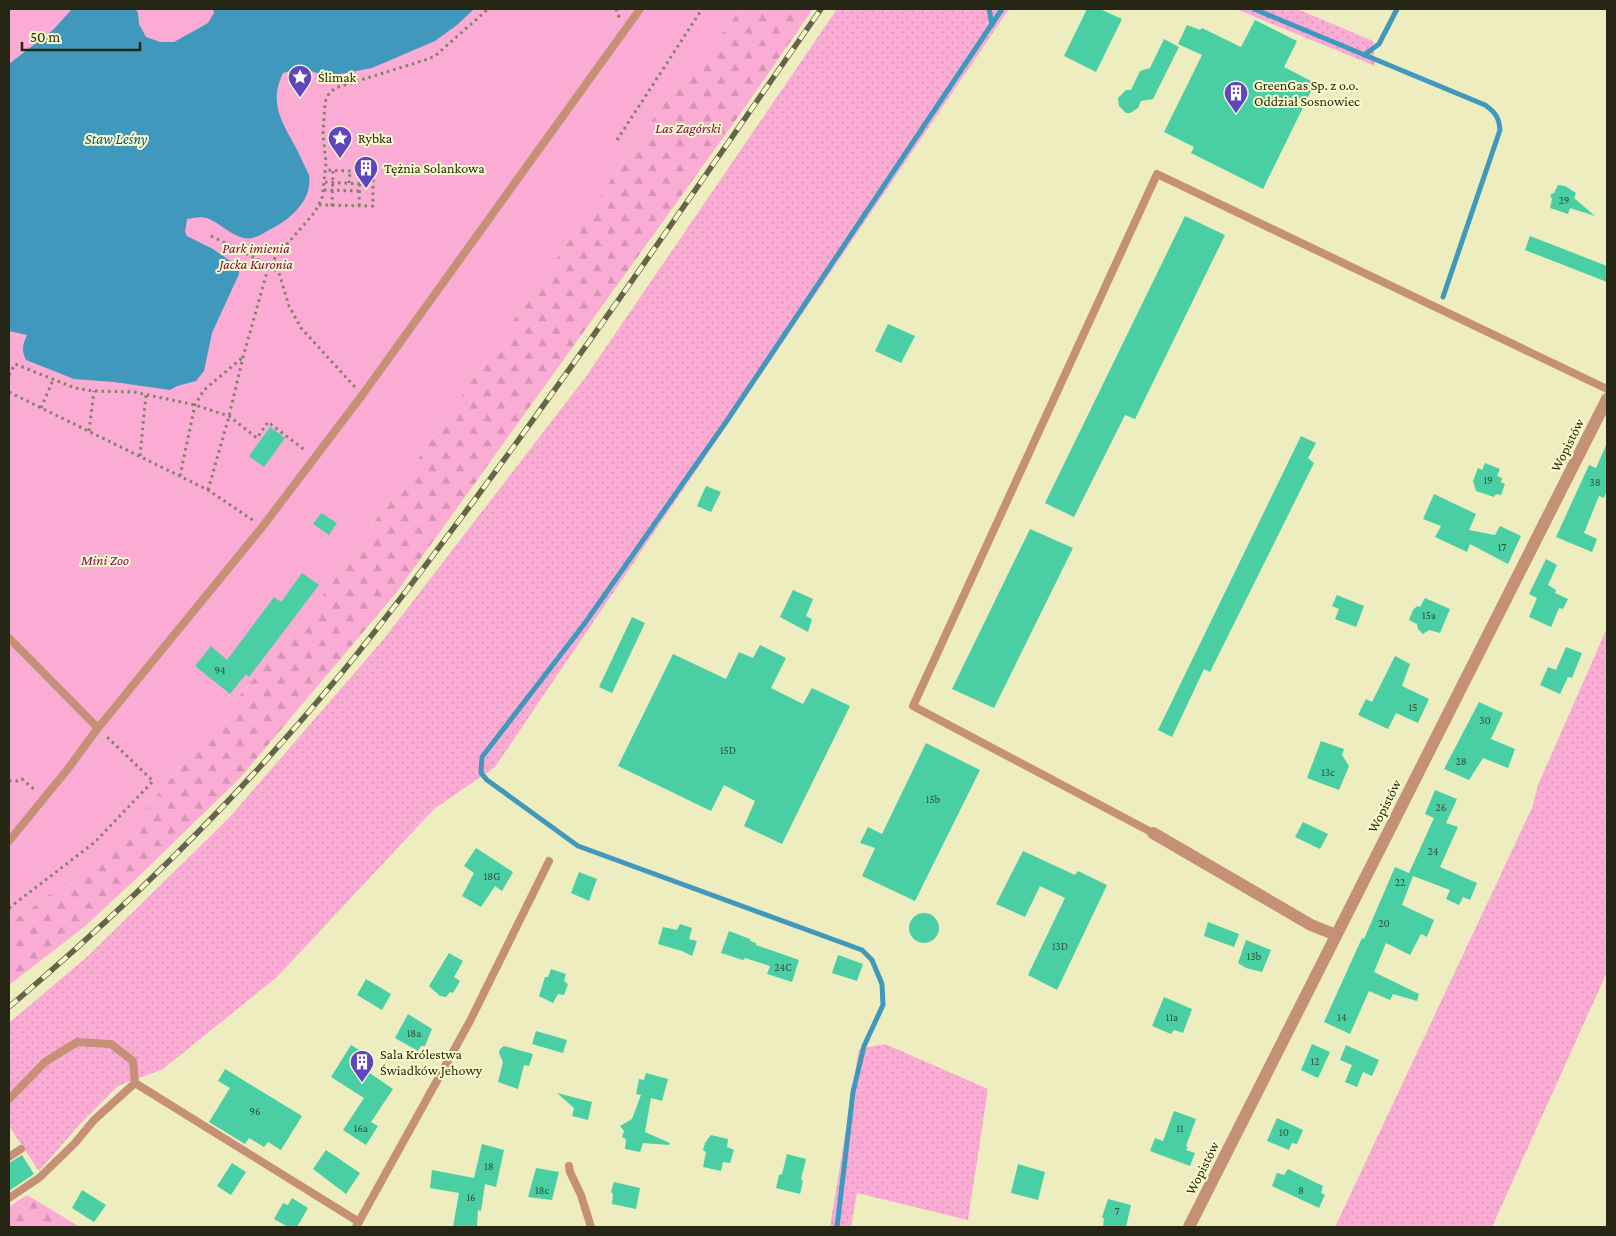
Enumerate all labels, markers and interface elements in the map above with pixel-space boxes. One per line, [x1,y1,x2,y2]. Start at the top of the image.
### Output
scale bar [22,20,140,52]
text: 50 m [30,29,60,45]
place icon: Ślimak [287,64,313,98]
place label: Ślimak [318,69,357,85]
place label: GreenGas Sp. z o.o. Oddział Sosnowiec [1254,77,1360,109]
building icon: GreenGas Sp. z o.o. Oddział Sosnowiec [1223,80,1249,114]
park label: Las Zagórski [655,120,721,136]
place icon: Rybka [327,125,353,159]
place label: Rybka [358,130,393,146]
water label: Staw Leśny [85,131,147,148]
building icon: Tężnia Solankowa [353,155,379,189]
place label: Tężnia Solankowa [384,160,485,176]
house number: 29 [1559,194,1569,206]
park label: Park imienia Jacka Kuronia [216,240,293,272]
street label: Wopistów [1547,415,1587,474]
house number: 19 [1483,474,1493,486]
house number: 38 [1589,476,1601,488]
house number: 17 [1498,541,1506,553]
park label: Mini Zoo [80,552,129,568]
house number: 15a [1422,609,1436,621]
house number: 94 [214,664,226,676]
house number: 15 [1409,701,1417,713]
house number: 30 [1479,714,1491,726]
house number: 15D [720,744,736,756]
house number: 28 [1455,755,1467,767]
house number: 13c [1321,766,1335,778]
street label: Wopistów [1364,776,1404,835]
house number: 15b [926,793,941,805]
house number: 26 [1436,801,1446,813]
house number: 24 [1428,845,1439,857]
house number: 18G [484,870,500,882]
house number: 22 [1395,876,1405,888]
house number: 20 [1378,917,1390,929]
house number: 13D [1052,940,1068,952]
house number: 13b [1247,950,1262,962]
house number: 24C [774,961,792,973]
house number: 11a [1166,1011,1178,1023]
house number: 14 [1337,1011,1347,1023]
house number: 18a [407,1027,421,1039]
place label: Sala Królestwa Świadków Jehowy [380,1046,483,1078]
building icon: Sala Królestwa Świadków Jehowy [349,1049,375,1083]
house number: 12 [1311,1055,1319,1067]
house number: 96 [249,1105,261,1117]
house number: 16a [354,1122,368,1134]
house number: 11 [1176,1122,1184,1134]
house number: 10 [1279,1126,1289,1138]
street label: Wopistów [1182,1138,1222,1197]
house number: 18 [484,1160,494,1172]
house number: 18c [535,1184,550,1196]
house number: 8 [1298,1184,1304,1196]
house number: 16 [466,1191,476,1203]
house number: 7 [1114,1205,1120,1217]

